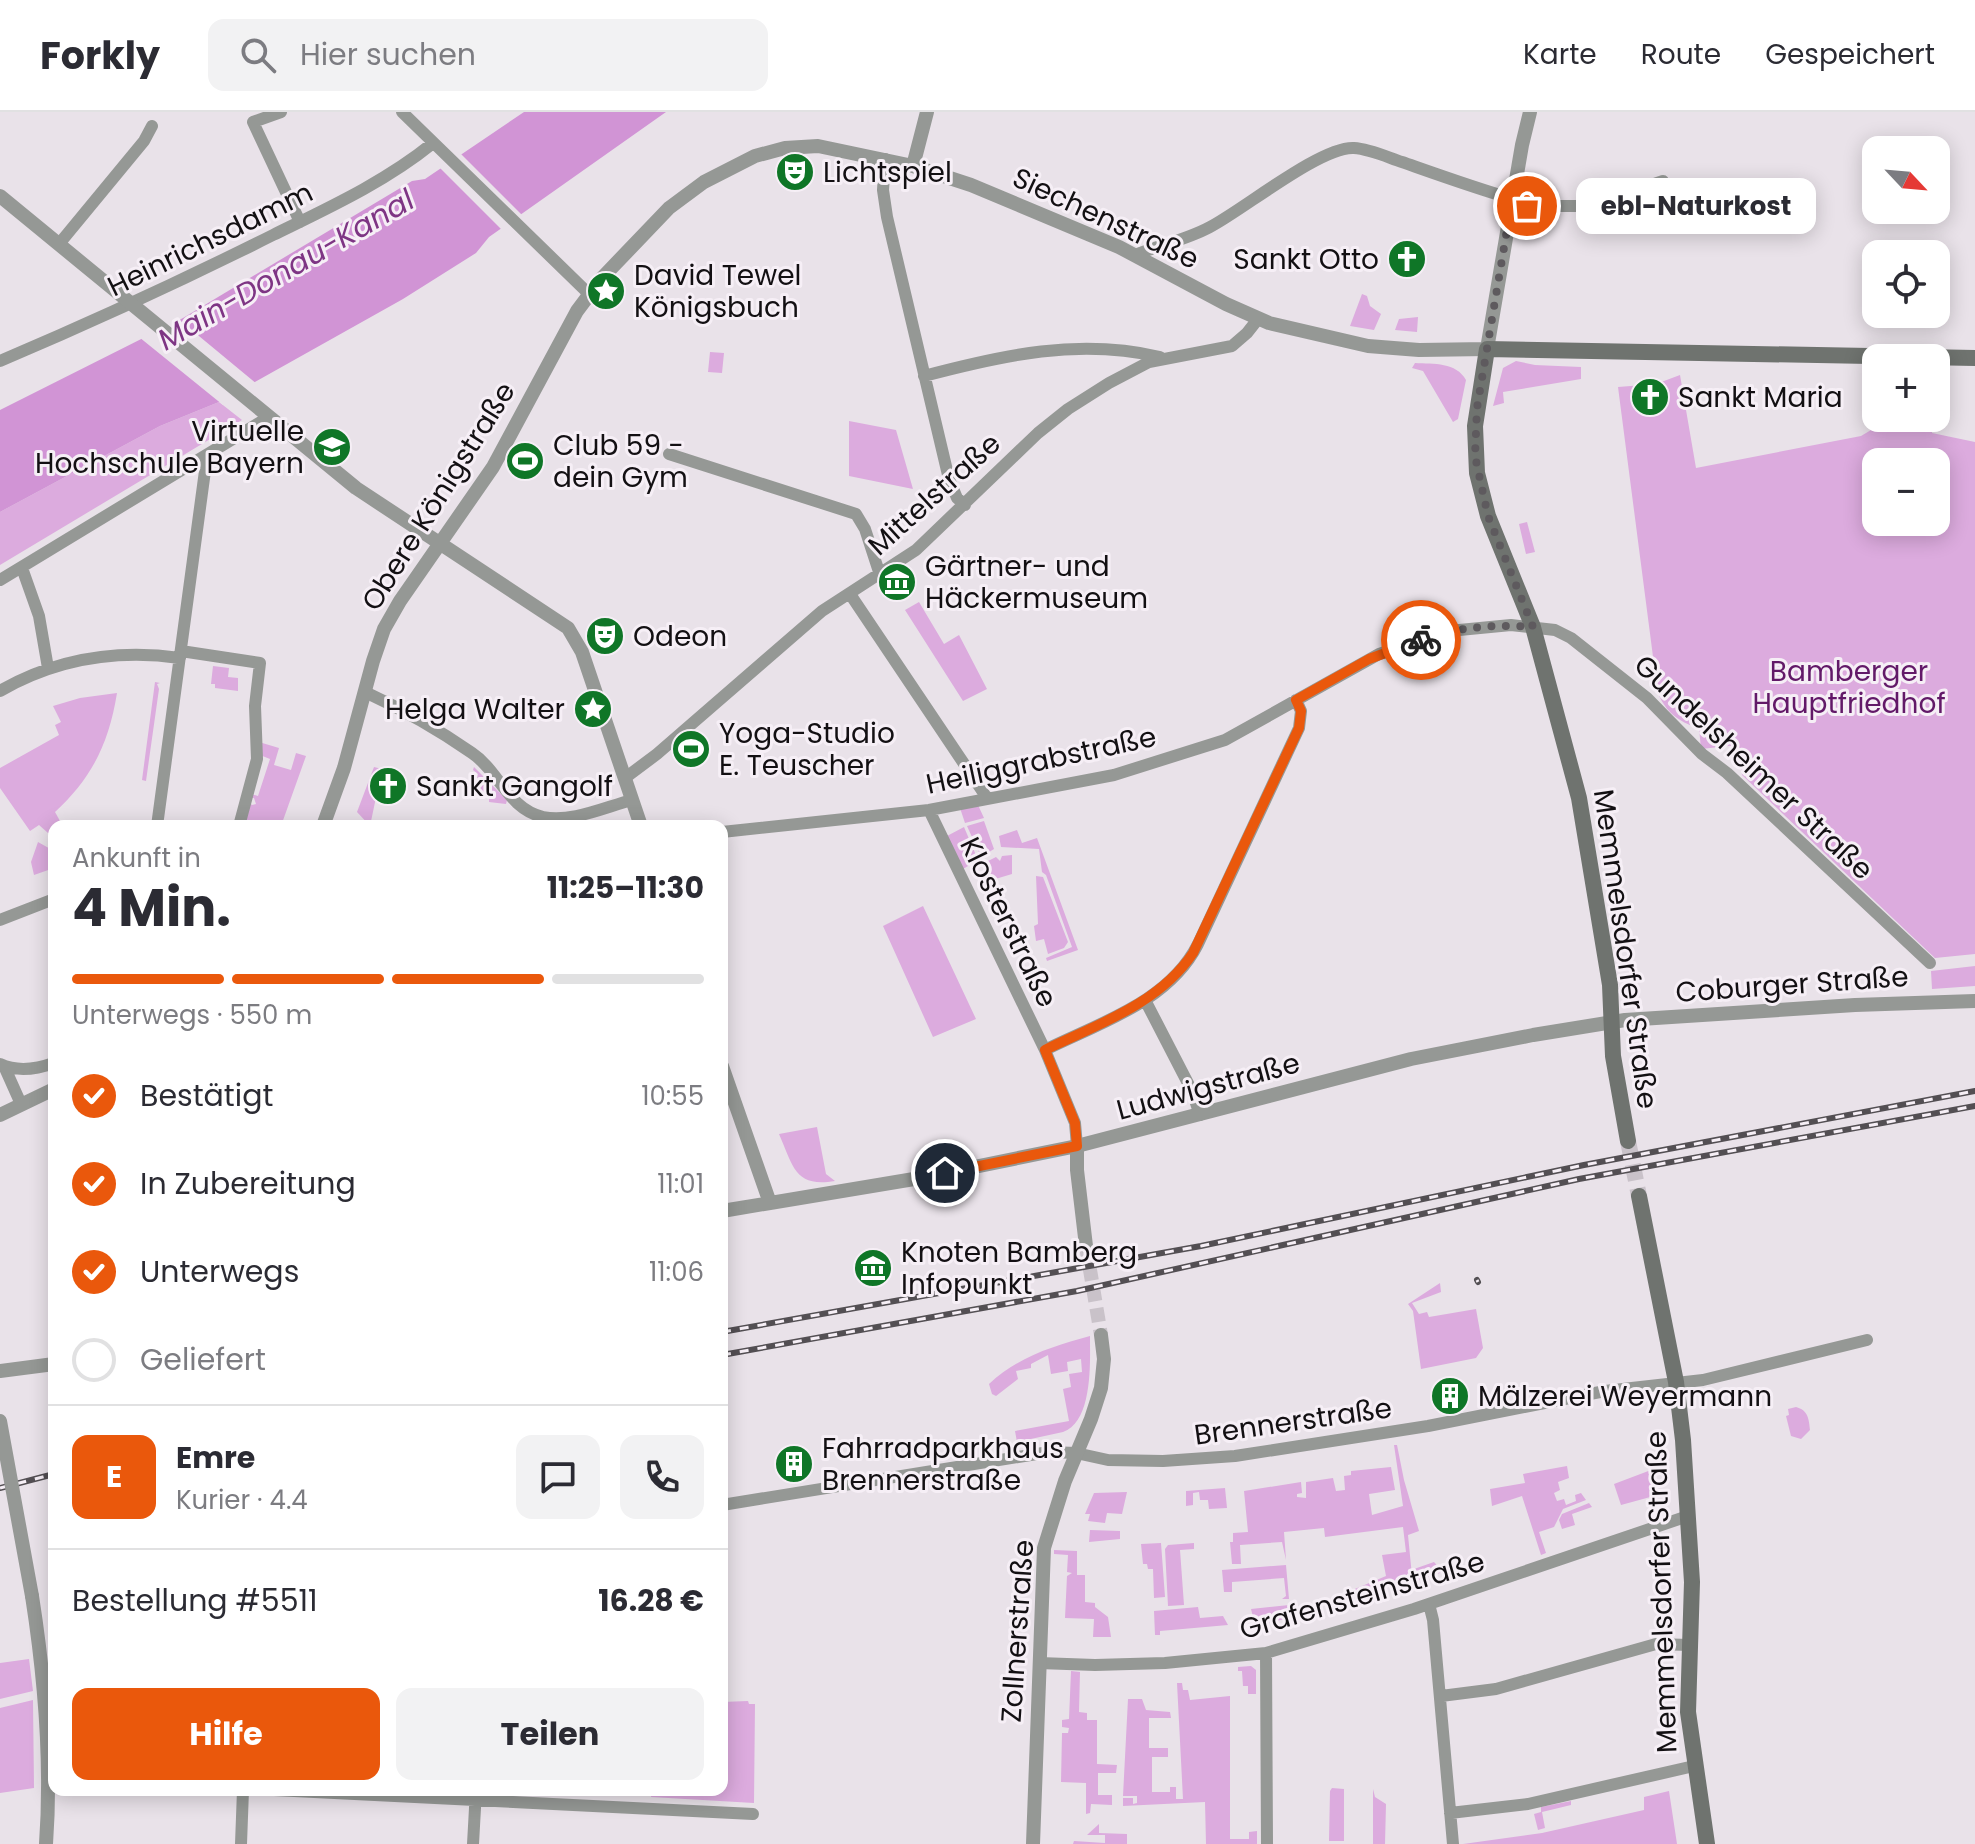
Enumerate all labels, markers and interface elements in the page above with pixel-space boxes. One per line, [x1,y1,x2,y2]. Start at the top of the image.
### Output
search box [208,19,768,91]
text: Forkly [40,29,160,82]
icon: search [236,33,280,77]
text: Hier suchen [300,33,476,76]
text: Karte [1523,35,1597,74]
text: Route [1641,35,1721,74]
text: Gespeichert [1765,35,1935,74]
north arrow [1862,136,1950,224]
map controls [1862,136,1950,536]
theatre icon: Lichtspiel [774,151,816,193]
place label: Lichtspiel [823,153,952,192]
street label: Siechenstraße [1006,158,1205,279]
pin [1493,172,1561,240]
street label: Heinrichsdamm [101,173,319,306]
water label: Main-Donau-Kanal [149,178,423,361]
callout: ebl-Naturkost [1575,178,1815,234]
icon: bag [1505,184,1549,228]
text: ebl-Naturkost [1601,188,1791,224]
church icon: Sankt Otto [1386,238,1428,280]
place label: Sankt Otto [1233,240,1379,279]
button: locate [1862,240,1950,328]
place label: David Tewel Königsbuch [634,256,801,327]
place icon: David Tewel Königsbuch [585,270,627,312]
button: + [1862,344,1950,432]
street label: Obere Königstraße [352,375,525,618]
church icon: Sankt Maria [1629,376,1671,418]
place label: Sankt Maria [1678,378,1843,417]
place label: Virtuelle Hochschule Bayern [35,412,304,483]
street label: Mittelstraße [860,424,1009,564]
school or university icon: Virtuelle Hochschule Bayern [311,426,353,468]
place label: Club 59 - dein Gym [553,426,688,497]
sports icon: Club 59 - dein Gym [504,440,546,482]
button: − [1862,448,1950,536]
place label: Gärtner- und Häckermuseum [925,547,1148,618]
museum icon: Gärtner- und Häckermuseum [876,561,918,603]
courier [1381,600,1461,680]
theatre icon: Odeon [584,615,626,657]
place label: Odeon [633,617,727,656]
icon: bike [1399,618,1443,662]
street label: Gundelsheimer Straße [1625,646,1882,889]
park label: Bamberger Hauptfriedhof [1752,652,1946,723]
place icon: Helga Walter [572,688,614,730]
place label: Helga Walter [385,690,565,729]
place label: Yoga-Studio E. Teuscher [719,714,895,785]
street label: Heiliggrabstraße [923,717,1160,804]
sports icon: Yoga-Studio E. Teuscher [670,728,712,770]
church icon: Sankt Gangolf [367,765,409,807]
place label: Sankt Gangolf [416,767,613,806]
street label: Memmelsdorfer Straße [1584,787,1667,1111]
street label: Klosterstraße [951,831,1067,1014]
text: Ankunft in [72,840,201,876]
text: 11:25–11:30 [547,866,704,909]
text: 4 Min. [72,871,231,944]
street label: Coburger Straße [1674,957,1910,1012]
text: Unterwegs · 550 m [72,997,312,1033]
street label: Ludwigstraße [1112,1043,1304,1130]
icon: check [72,1074,116,1118]
text: Bestätigt [140,1074,273,1117]
text: 10:55 [641,1078,704,1114]
pin [911,1139,979,1207]
icon: home [923,1151,967,1195]
icon: check [72,1162,116,1206]
text: In Zubereitung [140,1162,356,1205]
text: 11:01 [657,1166,704,1202]
place label: Knoten Bamberg Infopunkt [901,1233,1137,1304]
museum icon: Knoten Bamberg Infopunkt [852,1247,894,1289]
icon: check [72,1250,116,1294]
text: Unterwegs [140,1250,299,1293]
text: 11:06 [649,1254,704,1290]
text: Geliefert [140,1338,266,1381]
building icon: Mälzerei Weyermann [1429,1375,1471,1417]
place label: Mälzerei Weyermann [1478,1377,1772,1416]
street label: Brennerstraße [1192,1388,1394,1455]
place label: Fahrradparkhaus Brennerstraße [822,1429,1064,1500]
street label: Memmelsdorfer Straße [1636,1430,1687,1754]
button: chat [516,1435,600,1519]
button: phone [620,1435,704,1519]
text: Emre [176,1436,255,1479]
building icon: Fahrradparkhaus Brennerstraße [773,1443,815,1485]
text: E [106,1455,122,1498]
text: Kurier · 4.4 [176,1482,308,1518]
street label: Zollnerstraße [992,1538,1043,1724]
street label: Grafensteinstraße [1235,1542,1489,1649]
text: Bestellung #5511 [72,1579,318,1622]
text: 16.28 € [598,1579,704,1622]
button: Hilfe [72,1688,380,1780]
button: Teilen [396,1688,704,1780]

